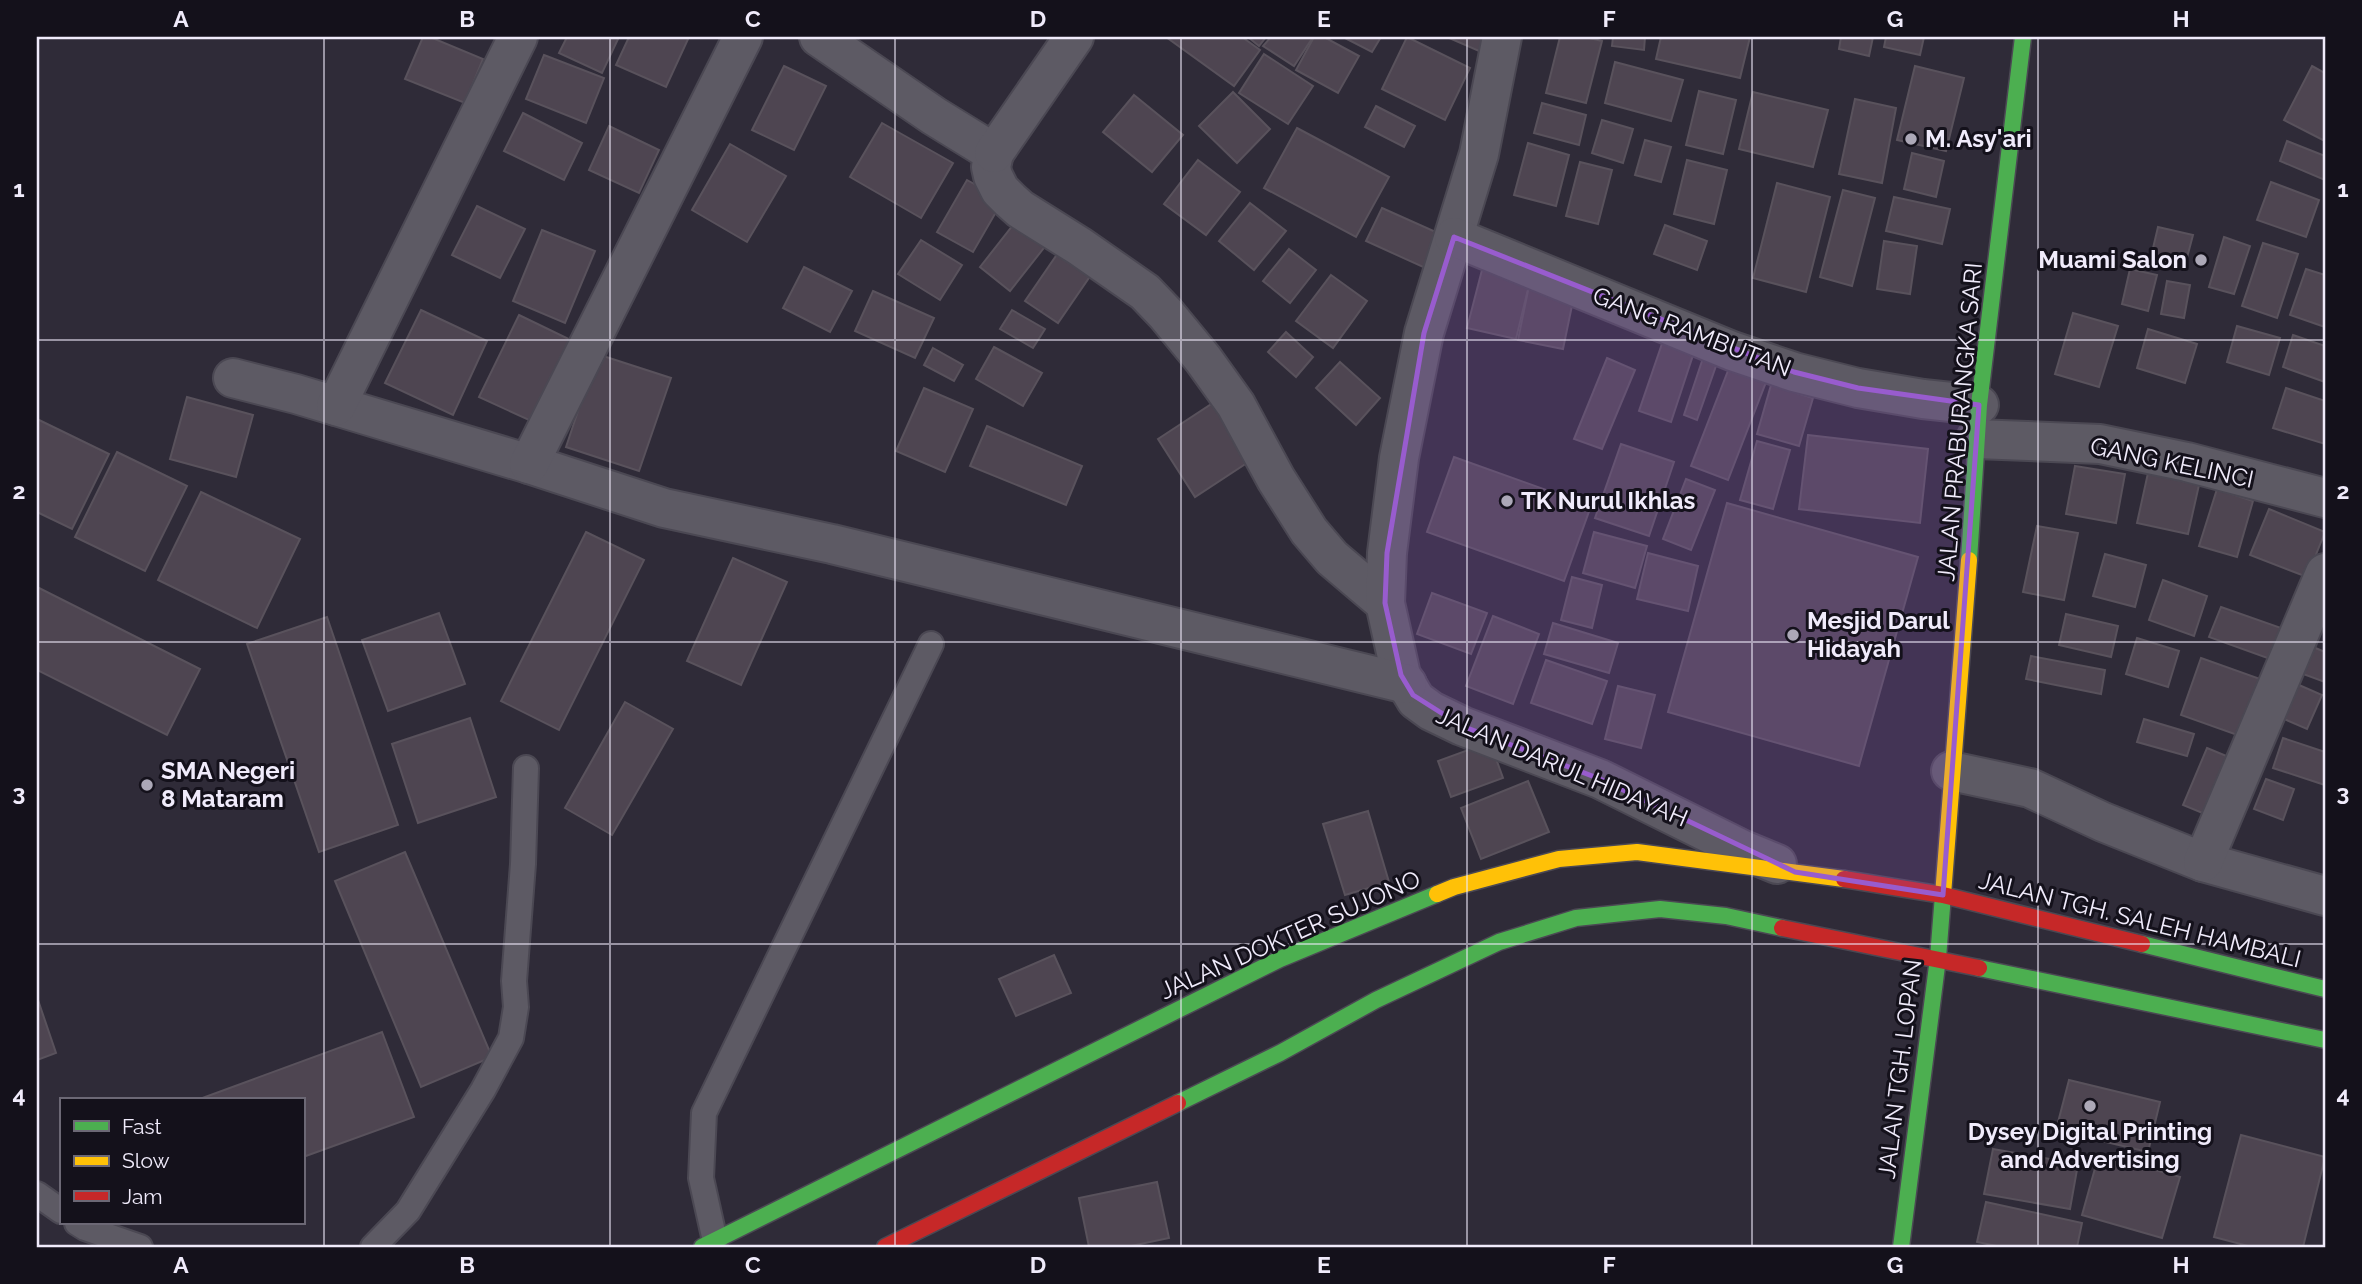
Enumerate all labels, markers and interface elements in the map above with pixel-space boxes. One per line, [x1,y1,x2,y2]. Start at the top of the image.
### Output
text: A [173,5,189,32]
text: B [459,5,475,32]
text: C [745,5,761,32]
text: D [1030,5,1046,32]
text: E [1317,5,1331,32]
text: F [1602,5,1616,32]
text: G [1887,5,1903,32]
text: H [2172,5,2190,32]
place label: M. Asy'ari [1925,124,2032,153]
marker: M. Asy'ari [1903,131,1919,147]
text: 1 [13,175,25,202]
text: 1 [2337,175,2349,202]
place label: Muami Salon [2038,245,2187,274]
marker: Muami Salon [2193,252,2209,268]
street label: JALAN PRABURANGKA SARI [1931,261,1988,582]
street label: GANG RAMBUTAN [1589,280,1795,383]
street label: GANG KELINCI [2088,431,2256,494]
text: 2 [13,477,25,504]
text: 2 [2337,477,2349,504]
place label: TK Nurul Ikhlas [1521,486,1696,515]
marker: TK Nurul Ikhlas [1499,493,1515,509]
place label: Mesjid Darul Hidayah [1807,606,1950,663]
marker: Mesjid Darul Hidayah [1785,627,1801,643]
street label: JALAN DARUL HIDAYAH [1432,700,1692,833]
place label: SMA Negeri 8 Mataram [161,756,295,813]
marker: SMA Negeri 8 Mataram [139,777,155,793]
text: 3 [13,779,25,806]
text: 3 [2337,779,2349,806]
street label: JALAN DOKTER SUJONO [1155,864,1425,1005]
street label: JALAN TGH. SALEH HAMBALI [1976,865,2304,974]
street label: JALAN TGH. LOPAN [1872,958,1927,1180]
text: 4 [12,1081,26,1108]
text: 4 [2336,1081,2350,1108]
legend [60,1098,304,1224]
marker: Dysey Digital Printing and Advertising [2082,1098,2098,1114]
text: Fast [122,1114,162,1139]
place label: Dysey Digital Printing and Advertising [1968,1117,2212,1174]
text: Slow [122,1148,170,1173]
text: Jam [122,1184,163,1209]
text: A [173,1251,189,1278]
text: B [459,1251,475,1278]
text: C [745,1251,761,1278]
text: D [1030,1251,1046,1278]
text: E [1317,1251,1331,1278]
text: F [1602,1251,1616,1278]
text: G [1887,1251,1903,1278]
text: H [2172,1251,2190,1278]

